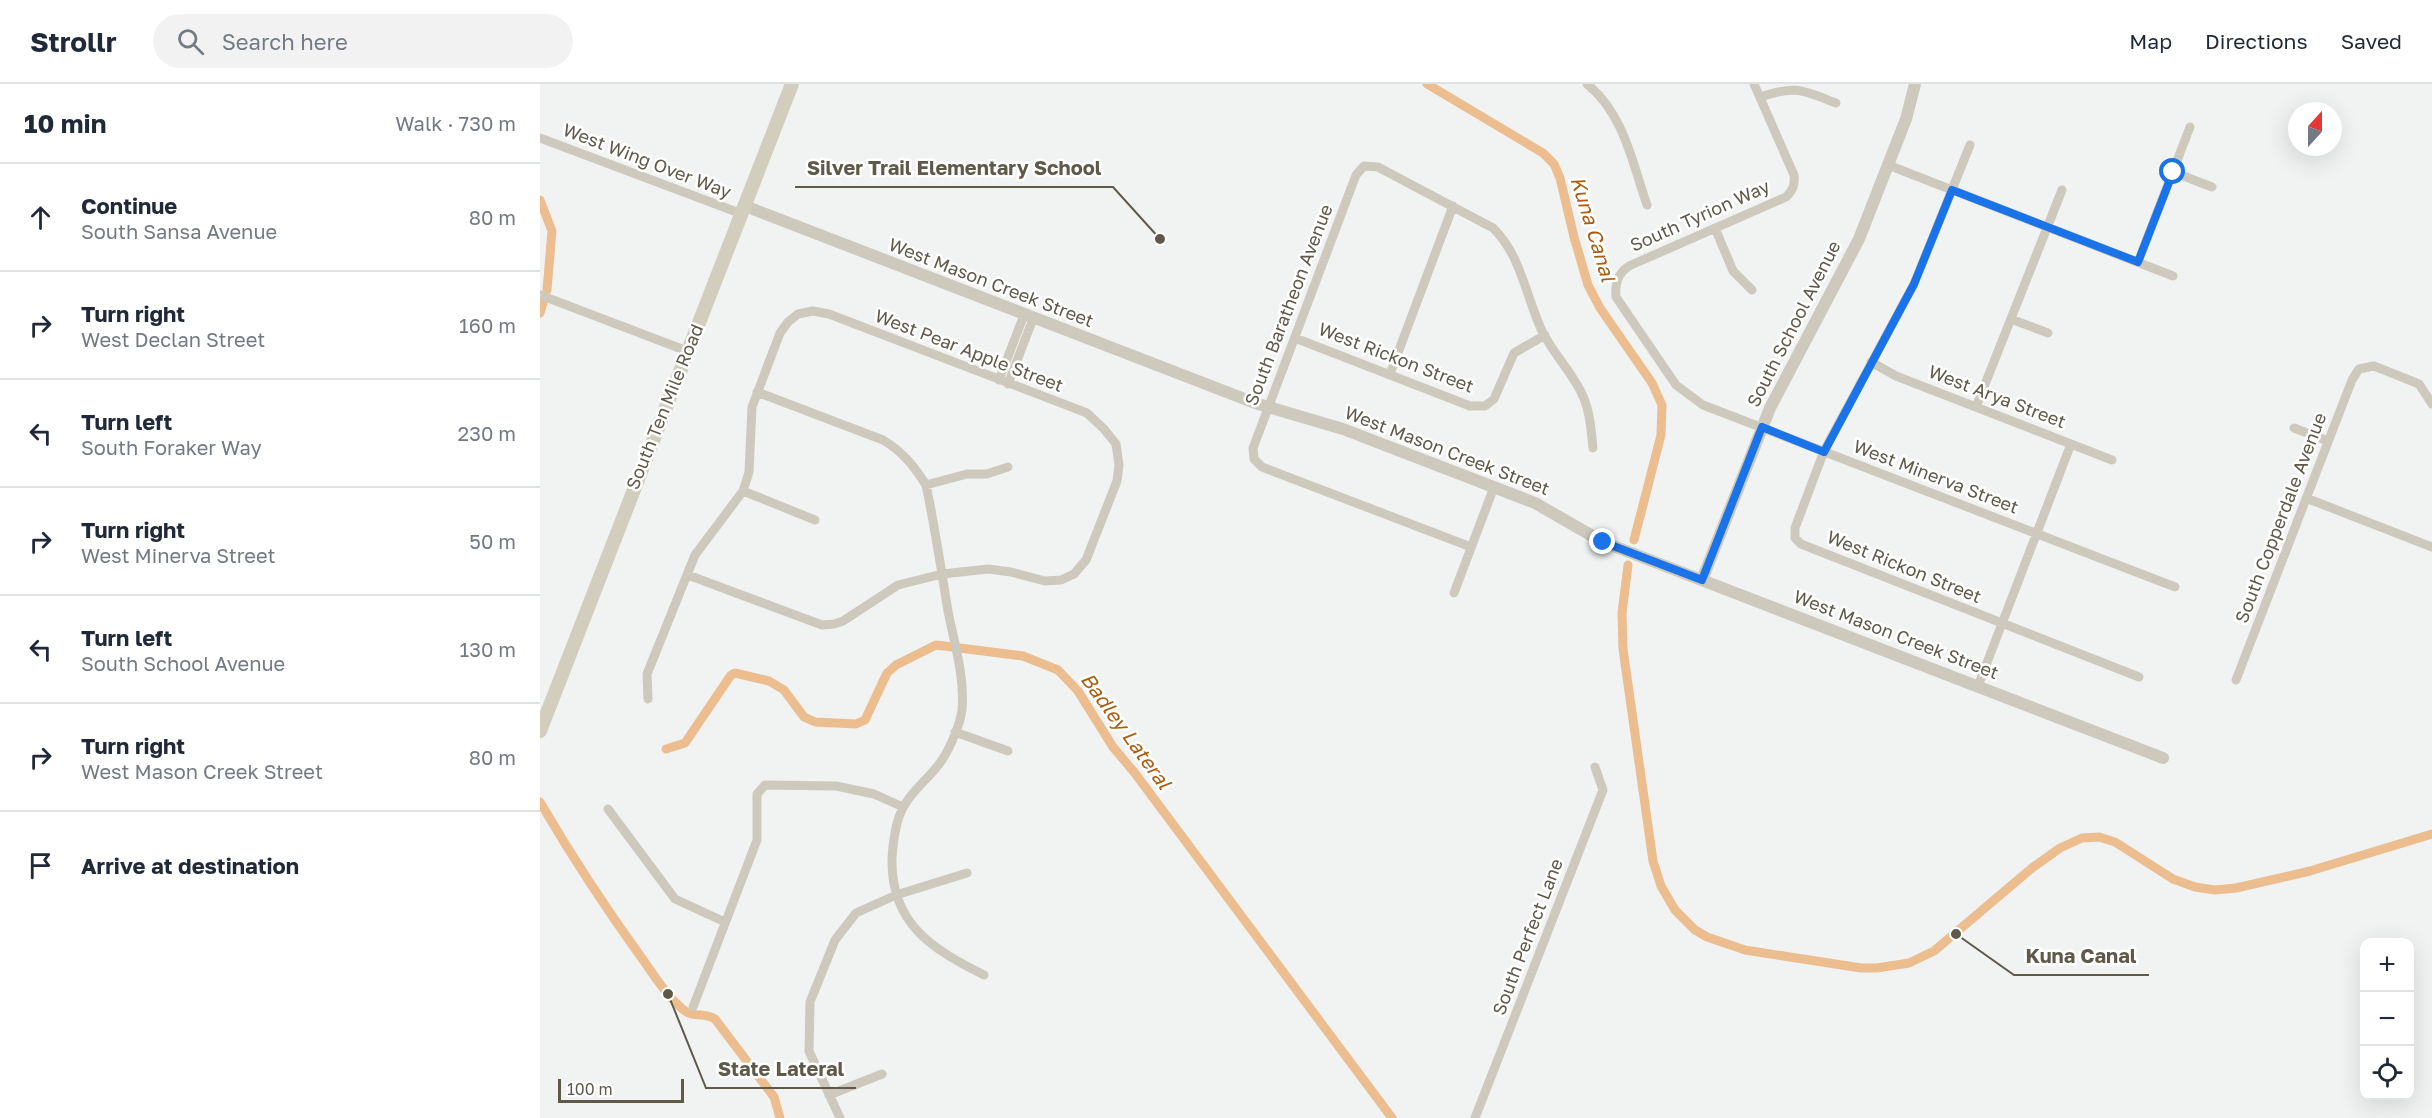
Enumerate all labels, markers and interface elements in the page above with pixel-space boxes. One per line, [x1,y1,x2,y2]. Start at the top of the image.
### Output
search box [153,14,573,68]
text: Strollr [30,25,117,58]
icon: search [174,25,207,58]
text: Search here [222,28,348,55]
text: Map [2129,28,2172,54]
text: Directions [2205,28,2308,54]
text: Saved [2341,28,2402,54]
north arrow [2288,102,2342,156]
text: 10 min [24,108,106,139]
text: Walk · 730 m [395,111,516,135]
street label: West Wing Over Way [560,118,735,202]
callout: Silver Trail Elementary School [795,149,1113,187]
text: Silver Trail Elementary School [807,155,1102,179]
route start [2159,158,2185,184]
water label: Kuna Canal [1567,173,1622,285]
street label: South Tyrion Way [1626,174,1773,256]
text: Continue [81,192,177,219]
icon: ahead [24,201,57,234]
street label: South Baratheon Avenue [1240,201,1337,408]
text: 80 m [469,205,516,229]
text: South Sansa Avenue [81,219,277,243]
street label: West Mason Creek Street [886,233,1097,331]
street label: South School Avenue [1742,237,1845,410]
text: Turn right [81,300,185,327]
street label: West Pear Apple Street [872,304,1067,396]
icon: right [24,309,57,342]
text: 160 m [459,313,516,337]
street label: West Rickon Street [1316,317,1477,397]
street label: South Ten Mile Road [621,321,707,493]
text: West Declan Street [81,327,265,351]
street label: West Arya Street [1926,360,2069,432]
street label: West Mason Creek Street [1342,401,1553,499]
text: Turn left [81,408,172,435]
street label: South Copperdale Avenue [2230,409,2330,626]
icon: left [24,417,57,450]
text: 230 m [458,421,516,445]
street label: West Minerva Street [1851,434,2022,518]
text: South Foraker Way [81,435,262,459]
text: Turn right [81,516,185,543]
icon: right [24,525,57,558]
street label: West Rickon Street [1824,525,1985,607]
route end [1589,528,1615,554]
text: 50 m [469,529,516,553]
text: West Minerva Street [81,543,276,567]
street label: West Mason Creek Street [1791,585,2002,683]
text: Turn left [81,624,172,651]
icon: left [24,633,57,666]
text: 130 m [460,637,516,661]
text: South School Avenue [81,651,285,675]
water label: Badley Lateral [1076,667,1177,794]
text: Turn right [81,732,185,759]
icon: right [24,741,57,774]
text: 80 m [469,745,516,769]
text: West Mason Creek Street [81,759,323,783]
icon: arrive [24,849,57,882]
text: Arrive at destination [81,852,299,879]
street label: South Perfect Lane [1487,855,1567,1018]
callout: Kuna Canal [2014,937,2149,975]
map controls [2360,938,2414,1100]
button: + [2360,938,2414,992]
text: Kuna Canal [2026,943,2137,967]
button: − [2360,992,2414,1046]
button: locate [2360,1046,2414,1100]
callout: State Lateral [706,1050,856,1088]
text: State Lateral [718,1056,844,1080]
scale bar [558,1076,684,1104]
text: 100 m [567,1079,613,1099]

